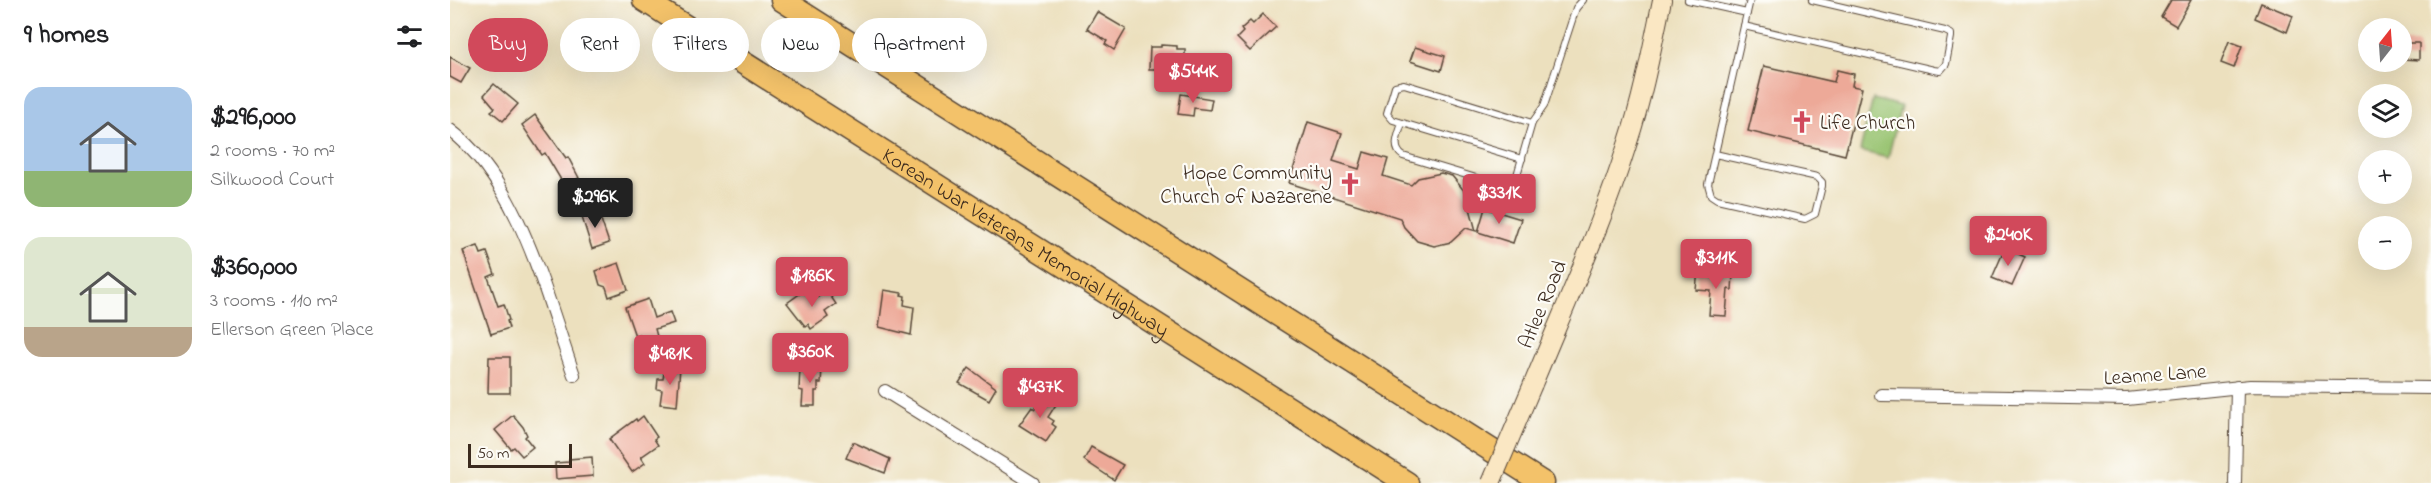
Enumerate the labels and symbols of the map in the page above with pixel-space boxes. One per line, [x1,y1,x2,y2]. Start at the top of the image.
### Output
north arrow [2358,18,2412,72]
pin: $544K [1151,53,1235,104]
church icon: Life Church [1789,109,1815,135]
place label: Life Church [1820,109,1915,139]
street label: Korean War Veterans Memorial Highway [875,141,1174,347]
place label: Hope Community Church of Nazarene [1160,159,1333,213]
church icon: Hope Community Church of Nazarene [1337,171,1363,197]
pin: $331K [1457,174,1541,225]
pin: $296K [553,178,637,229]
pin: $240K [1966,216,2050,267]
pin: $311K [1674,239,1758,290]
street label: Atlee Road [1512,256,1576,354]
pin: $186K [770,257,854,308]
pin: $360K [768,333,852,384]
pin: $481K [628,335,712,386]
street label: Leanne Lane [2103,357,2208,395]
pin: $437K [998,368,1082,419]
scale bar [468,441,572,468]

